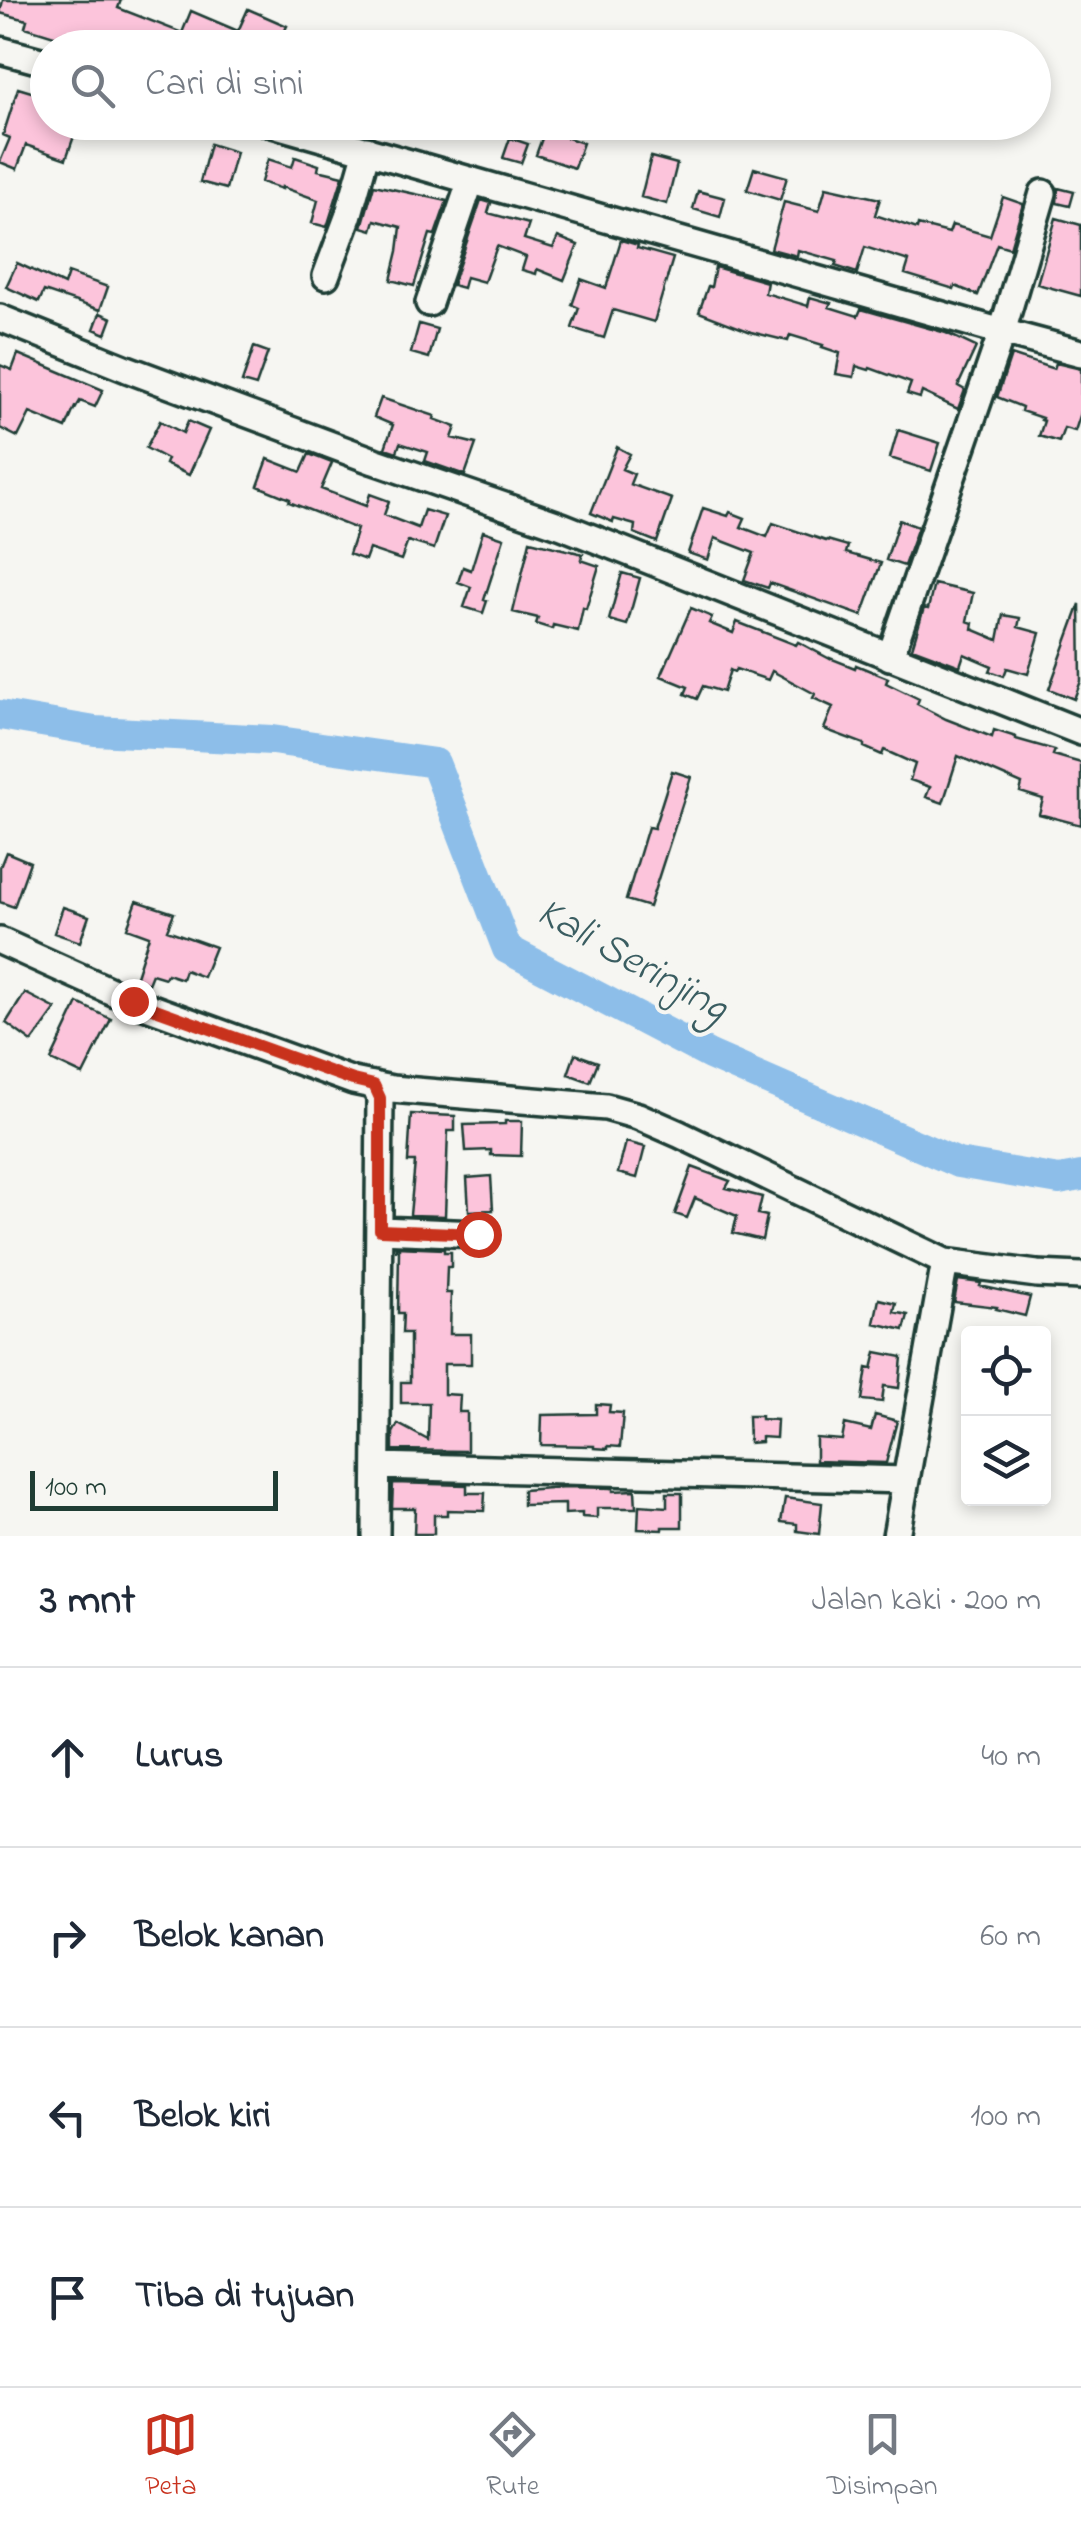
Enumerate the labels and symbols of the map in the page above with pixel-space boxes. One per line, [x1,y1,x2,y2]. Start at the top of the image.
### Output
water label: Kali Serinjing [525,883,740,1040]
route end [111,979,157,1025]
route start [456,1212,502,1258]
scale bar [30,1466,278,1510]

